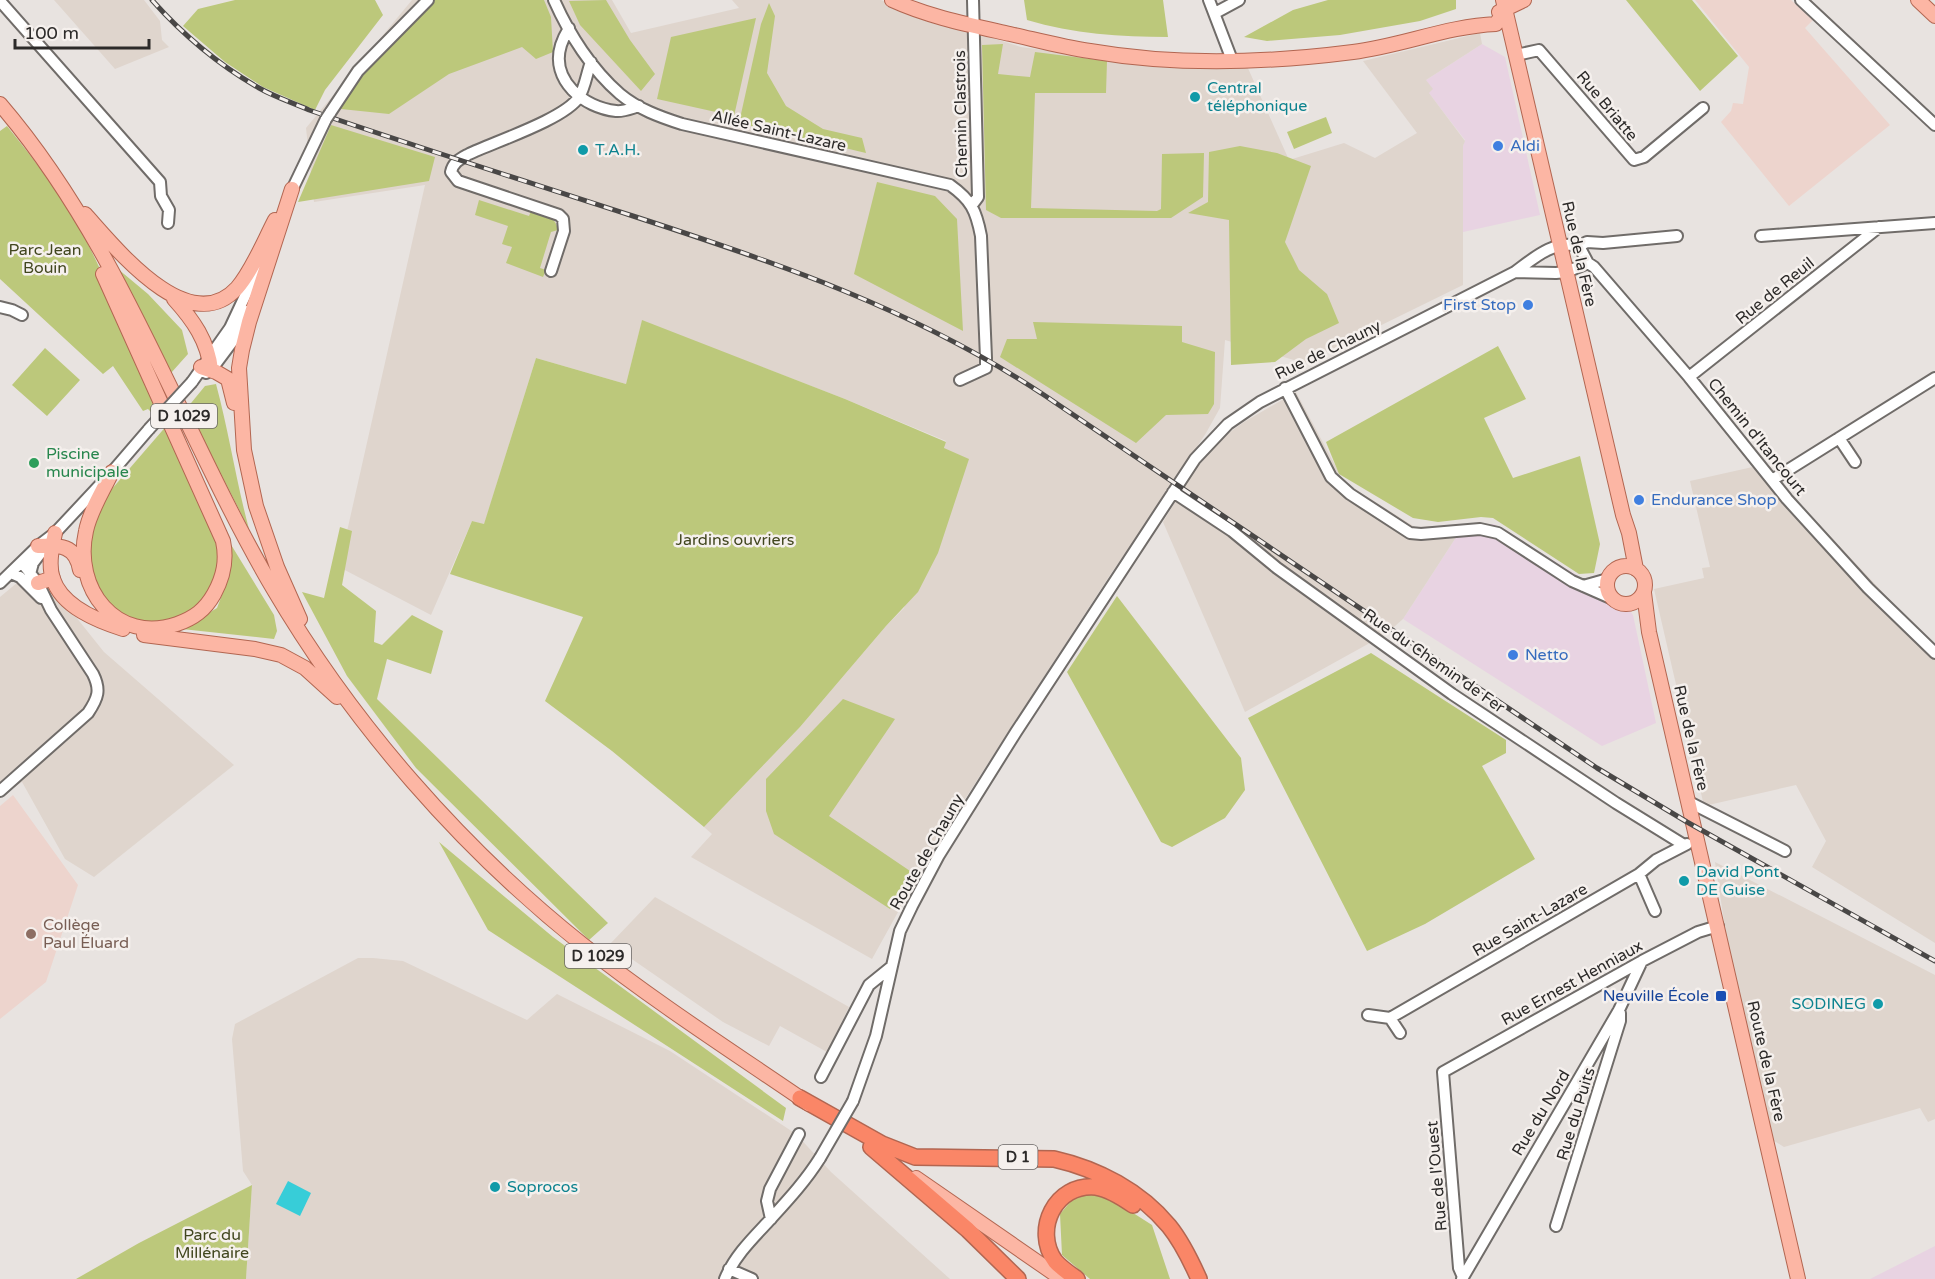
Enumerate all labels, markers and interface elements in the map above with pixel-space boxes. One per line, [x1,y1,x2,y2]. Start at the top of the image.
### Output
scale bar [15,12,148,50]
text: 100 m [24,22,79,44]
street label: Chemin Clastrois [950,50,972,178]
street label: Rue Briatte [1572,67,1642,145]
place label: Central téléphonique [1207,78,1307,116]
marker: Central téléphonique [1188,90,1202,104]
street label: Allée Saint-Lazare [710,106,848,156]
place label: Aldi [1510,136,1540,156]
marker: Aldi [1491,139,1505,153]
place label: T.A.H. [595,140,640,160]
marker: T.A.H. [576,143,590,157]
street label: Rue de la Fère [1557,199,1601,309]
park label: Parc Jean Bouin [8,240,82,278]
street label: Rue de Reuil [1731,253,1819,329]
place label: First Stop [1443,295,1516,315]
marker: First Stop [1521,298,1535,312]
street label: Rue de Chauny [1272,316,1385,384]
street label: Chemin d'Itancourt [1703,374,1811,500]
road number: D 1029 [151,404,217,428]
place label: Piscine municipale [46,444,129,482]
marker: Piscine municipale [27,456,41,470]
place label: Endurance Shop [1651,490,1777,510]
marker: Endurance Shop [1632,493,1646,507]
park label: Jardins ouvriers [676,530,794,550]
street label: Rue du Chemin de Fer [1359,605,1509,718]
place label: Netto [1525,645,1569,665]
marker: Netto [1506,648,1520,662]
street label: Rue de la Fère [1669,683,1713,793]
street label: Route de Chauny [886,790,969,914]
place label: David Pont DE Guise [1696,862,1779,900]
marker: David Pont DE Guise [1677,874,1691,888]
street label: Rue Saint-Lazare [1469,879,1591,961]
place label: Collège Paul Éluard [43,915,129,953]
marker: Collège Paul Éluard [24,927,38,941]
street label: Rue Ernest Henniaux [1498,936,1646,1030]
road number: D 1029 [565,944,631,968]
place label: Neuville École [1603,986,1709,1006]
marker: Neuville École [1714,989,1728,1003]
place label: SODINEG [1792,994,1866,1014]
marker: SODINEG [1871,997,1885,1011]
street label: Route de la Fère [1742,999,1790,1123]
street label: Rue du Puits [1552,1065,1600,1163]
street label: Rue du Nord [1508,1066,1574,1160]
street label: Rue de l'Ouest [1422,1120,1452,1232]
road number: D 1 [998,1145,1038,1169]
place label: Soprocos [507,1177,578,1197]
marker: Soprocos [488,1180,502,1194]
park label: Parc du Millénaire [175,1225,249,1263]

